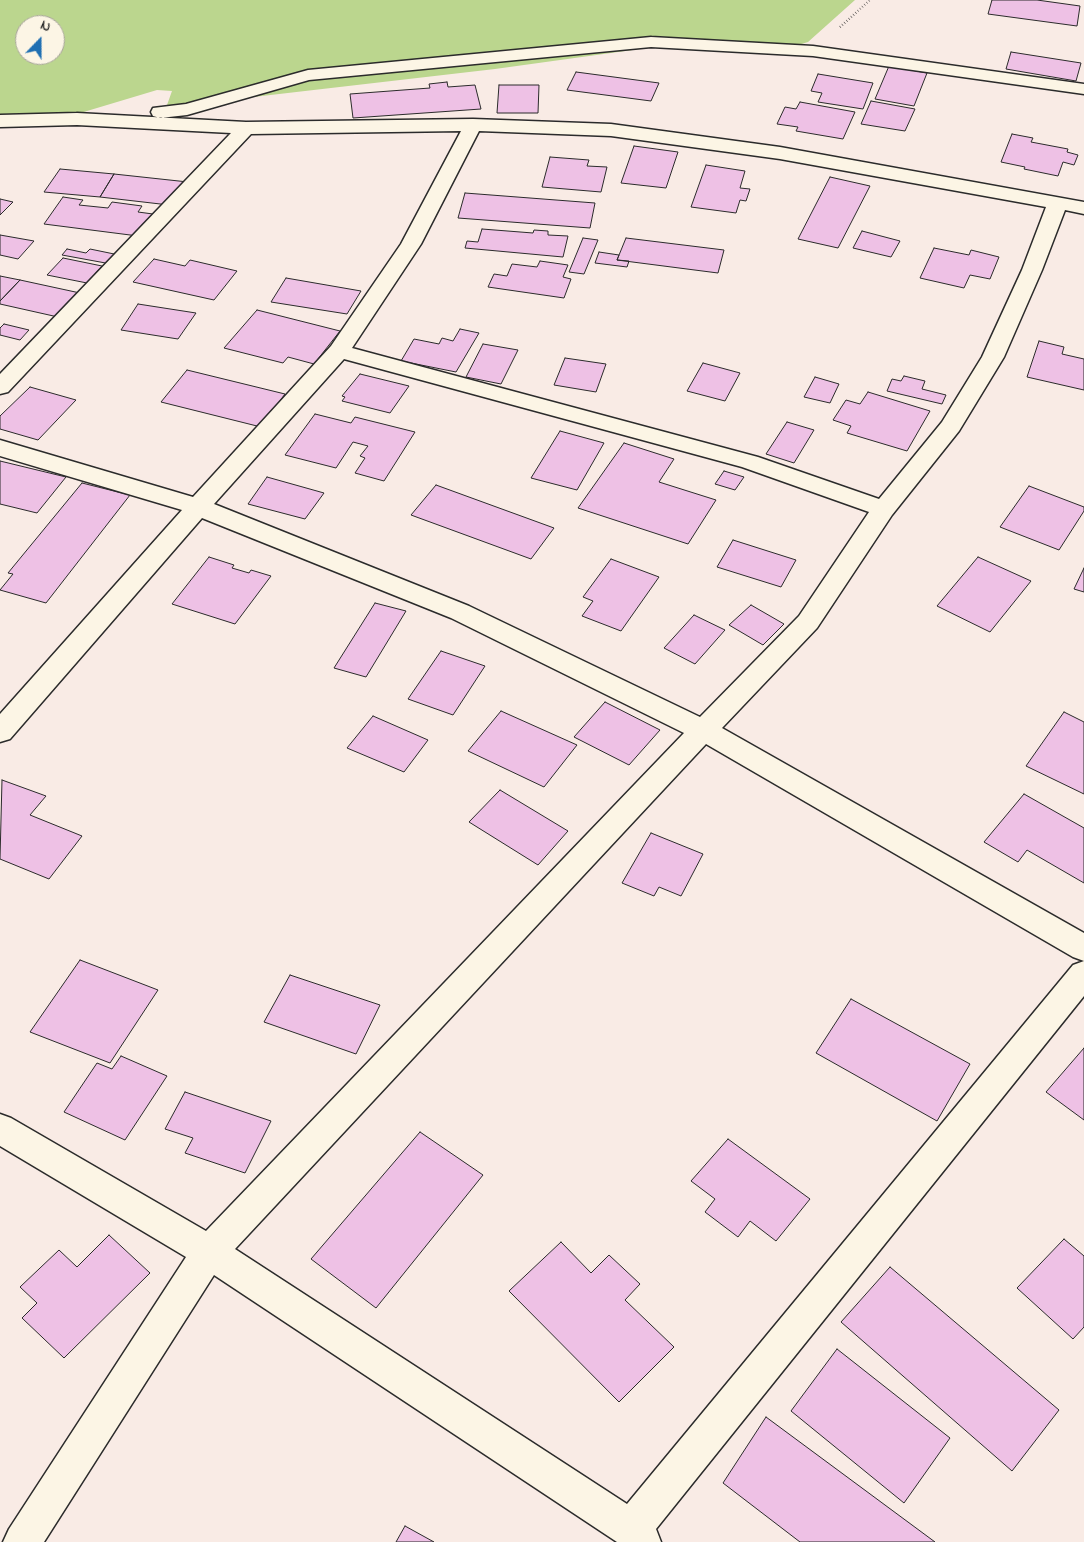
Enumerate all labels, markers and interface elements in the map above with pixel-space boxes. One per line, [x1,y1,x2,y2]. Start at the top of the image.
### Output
north arrow [15,15,65,65]
text: N [37,15,54,38]

